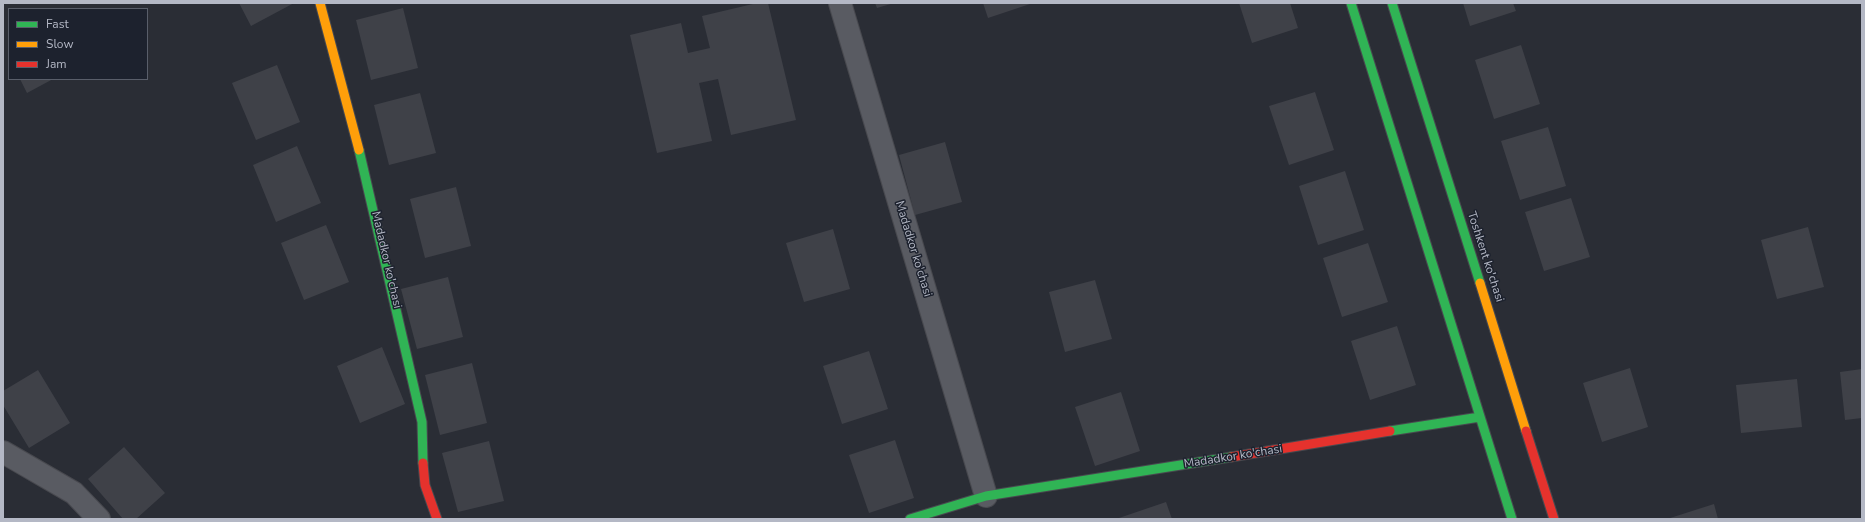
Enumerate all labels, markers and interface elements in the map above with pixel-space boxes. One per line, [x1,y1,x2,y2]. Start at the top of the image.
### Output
legend [8,8,148,80]
text: Fast [46,16,69,32]
text: Slow [46,36,74,52]
text: Jam [46,56,67,72]
street label: Madadkor ko'chasi [892,199,934,299]
street label: Madadkor ko'chasi [368,210,404,310]
street label: Toshkent ko'chasi [1464,210,1506,304]
street label: Madadkor ko'chasi [1183,442,1283,472]

